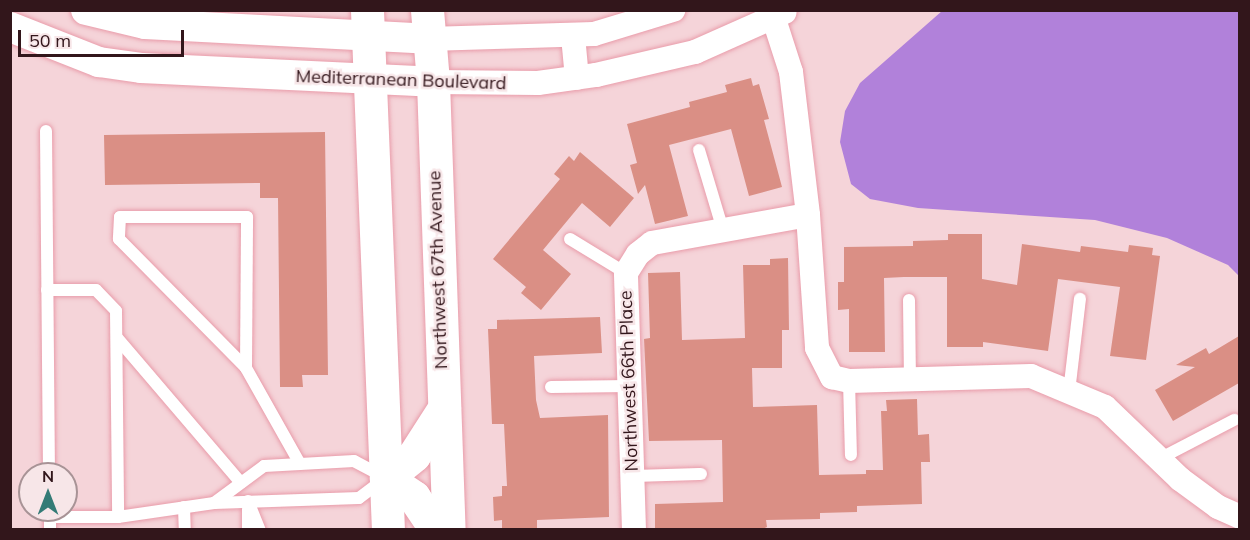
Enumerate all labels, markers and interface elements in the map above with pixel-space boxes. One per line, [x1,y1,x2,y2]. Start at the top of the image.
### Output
scale bar [21,18,188,56]
text: 50 m [29,29,71,52]
street label: Mediterranean Boulevard [295,66,507,94]
street label: Northwest 67th Avenue [424,170,452,370]
street label: Northwest 66th Place [615,290,643,472]
north arrow [18,462,78,522]
text: N [42,466,54,486]

